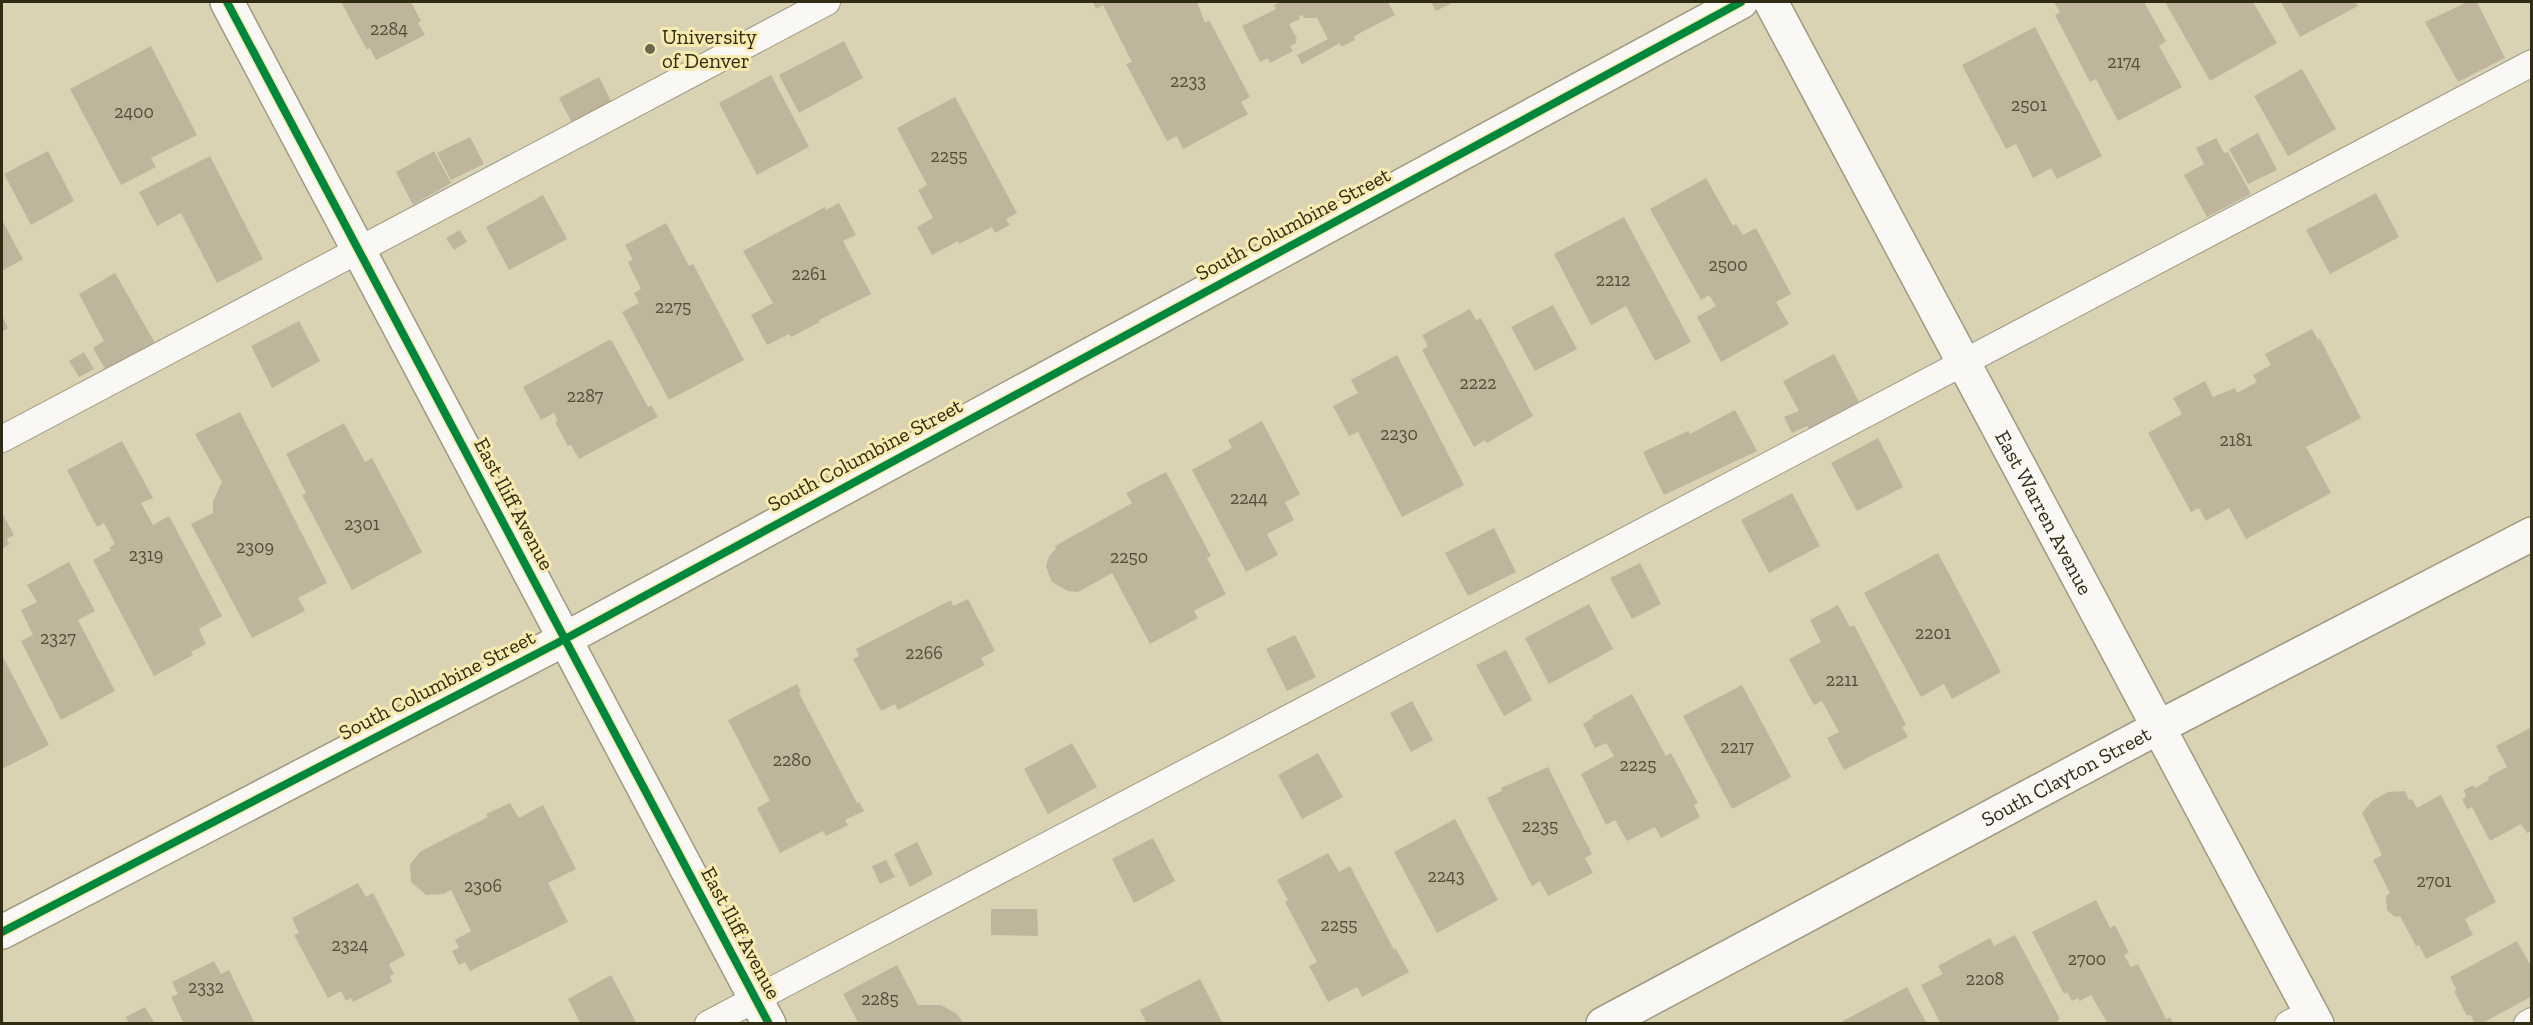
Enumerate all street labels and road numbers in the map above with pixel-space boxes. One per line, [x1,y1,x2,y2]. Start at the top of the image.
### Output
street label: South Columbine Street [1191,162,1395,285]
street label: South Columbine Street [763,393,967,516]
street label: East Warren Avenue [1990,426,2098,599]
street label: East Iliff Avenue [469,433,560,574]
street label: South Columbine Street [335,624,539,745]
street label: South Clayton Street [1977,721,2155,832]
street label: East Iliff Avenue [696,862,787,1003]

